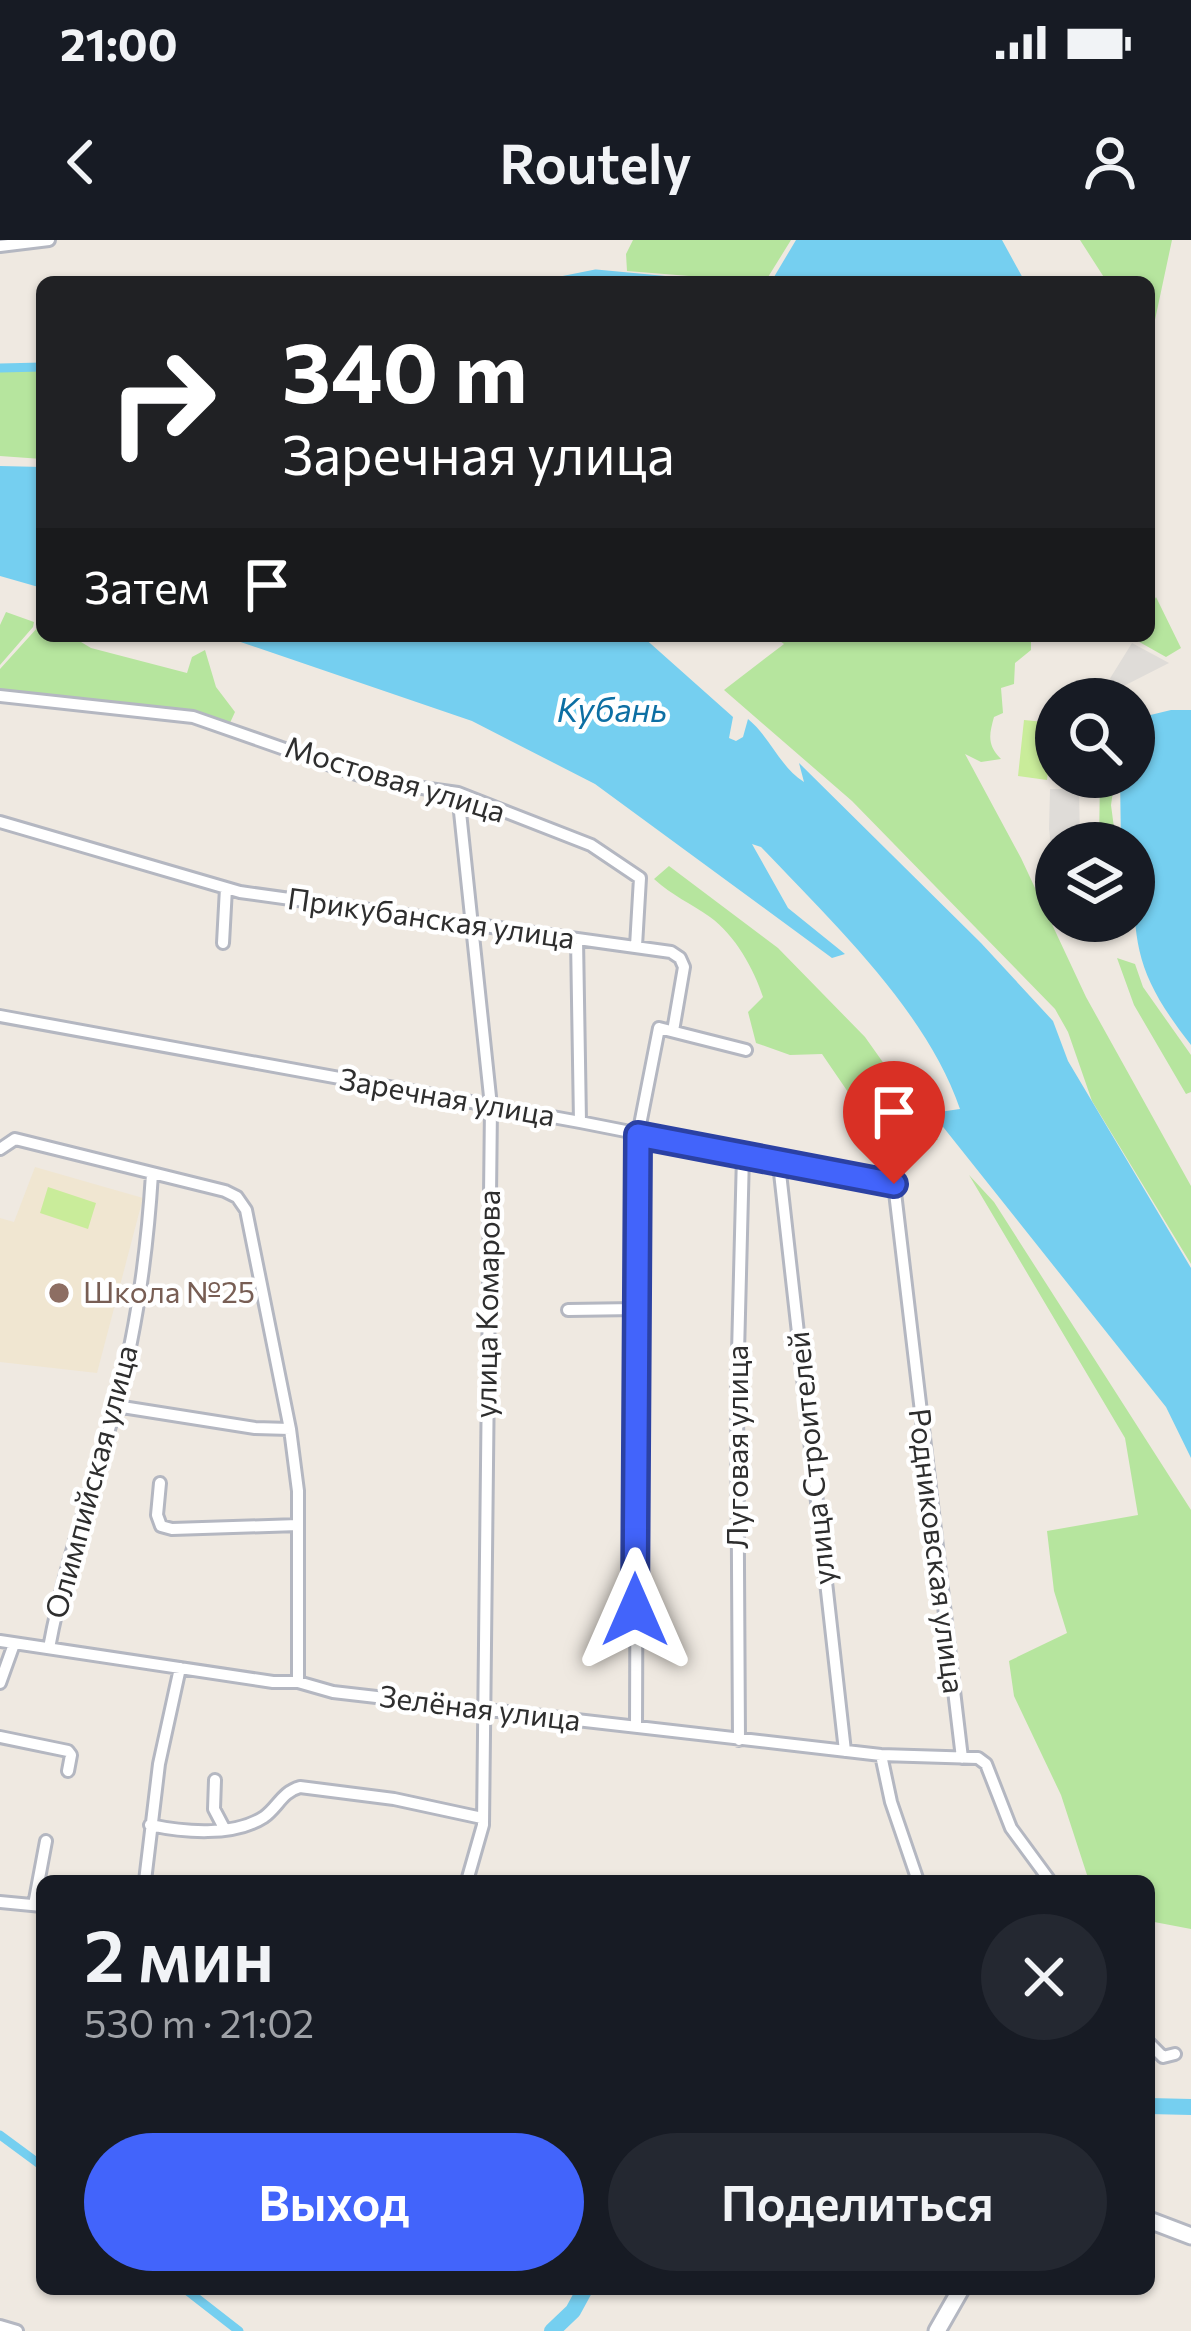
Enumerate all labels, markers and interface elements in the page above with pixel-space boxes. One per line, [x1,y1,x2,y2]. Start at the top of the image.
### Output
text: 21:00 [60,15,178,70]
icon: back [48,129,114,195]
text: Routely [499,129,692,195]
icon: person [1077,129,1143,195]
text: 340 m [282,318,528,420]
icon: right [84,324,240,480]
text: Заречная улица [282,420,675,486]
icon: arrive [234,552,300,618]
text: Затем [84,558,210,613]
map controls [1035,678,1155,942]
button: search [1035,678,1155,798]
water label: Кубань [557,688,667,729]
street label: Мостовая улица [281,727,510,829]
button: layers [1035,822,1155,942]
street label: Прикубанская улица [285,878,577,955]
street label: Заречная улица [337,1058,558,1133]
pin [843,1061,945,1184]
icon: arrive [861,1079,927,1145]
street label: улица Комарова [465,1189,506,1419]
place label: Школа №25 [83,1272,255,1309]
marker: Школа №25 [46,1280,72,1306]
street label: улица Строителей [778,1330,841,1587]
street label: Олимпийская улица [35,1341,144,1622]
street label: Луговая улица [717,1345,754,1549]
street label: Родниковская улица [903,1406,974,1695]
position arrow [572,1547,698,1673]
street label: Зелёная улица [378,1676,583,1737]
text: 2 мин [84,1909,274,1997]
button: close [981,1914,1107,2040]
text: 530 m · 21:02 [84,1998,314,2046]
button: Выход [84,2133,584,2271]
button: Поделиться [608,2133,1107,2271]

